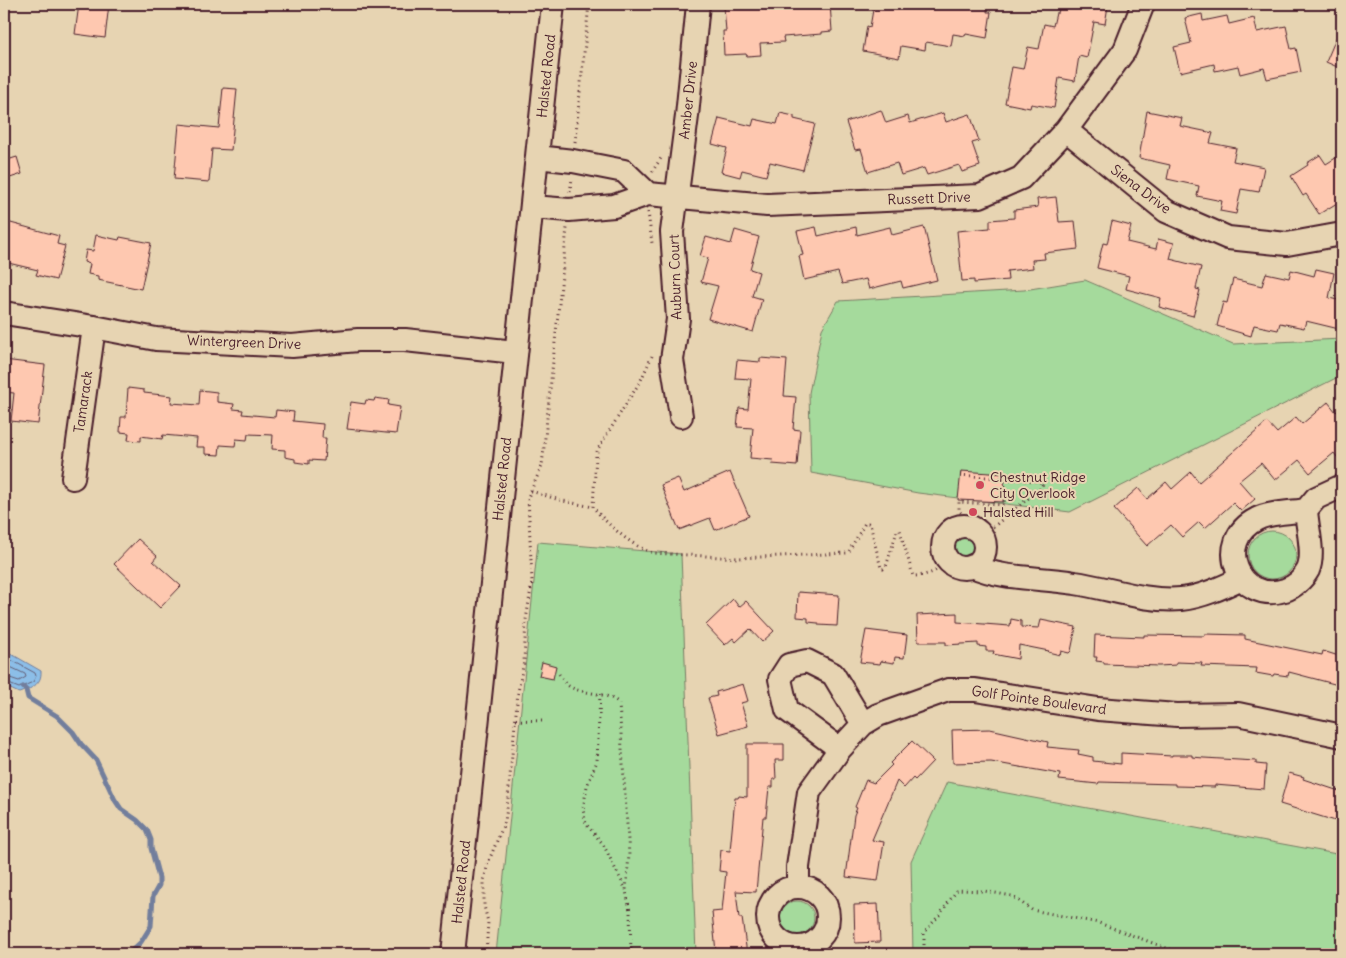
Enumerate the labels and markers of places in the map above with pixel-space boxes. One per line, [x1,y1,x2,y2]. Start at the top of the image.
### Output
place label: Chestnut Ridge City Overlook [990,468,1086,502]
marker: Chestnut Ridge City Overlook [974,479,986,491]
place label: Halsted Hill [983,503,1054,521]
marker: Halsted Hill [967,506,979,518]

